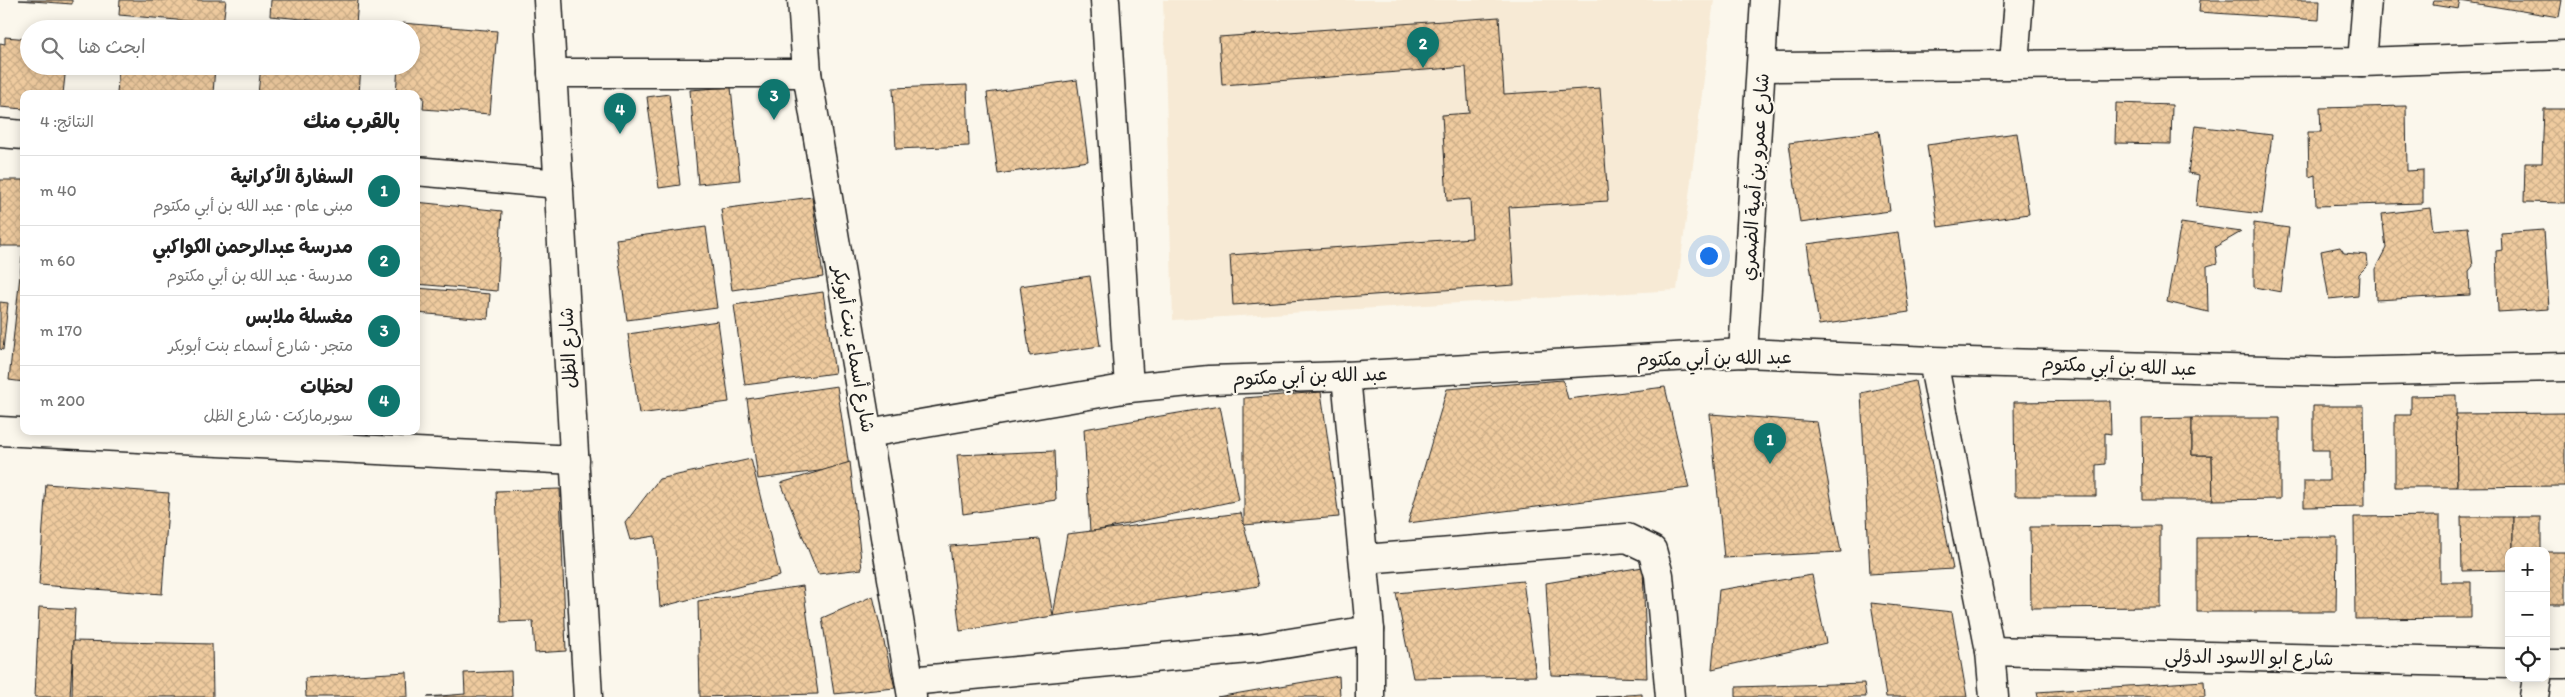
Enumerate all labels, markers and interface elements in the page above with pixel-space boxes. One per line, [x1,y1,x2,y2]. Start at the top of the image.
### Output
search box [20,20,420,75]
pin: 2 [1407,27,1439,68]
icon: search [38,34,66,62]
text: ابحث هنا [78,35,146,58]
street label: شارع عمرو بن أمية الضمري [1736,72,1777,282]
pin: 3 [758,79,790,120]
pin: 4 [604,93,636,134]
text: بالقرب منك [303,108,400,133]
text: النتائج: 4 [40,112,94,131]
text: السفارة الأكرانية [230,165,353,188]
text: 40 m [40,181,77,200]
text: 1 [380,181,388,200]
text: مبنى عام · عبد الله بن أبي مكتوم [153,196,353,215]
text: مدرسة عبدالرحمن الكواكبي [152,235,353,258]
your location [1696,243,1722,269]
text: 60 m [40,251,75,270]
text: 2 [380,251,388,270]
street label: شارع أسماء بنت أبوبكر [826,262,880,435]
text: مدرسة · عبد الله بن أبي مكتوم [167,266,353,285]
text: مغسلة ملابس [246,305,353,328]
street label: شارع الظل [554,307,584,389]
text: 170 m [40,321,82,340]
text: 3 [380,321,388,340]
text: متجر · شارع أسماء بنت أبوبكر [168,336,353,355]
street label: عبد الله بن أبي مكتوم [1636,345,1792,376]
street label: عبد الله بن أبي مكتوم [2041,352,2197,385]
street label: عبد الله بن أبي مكتوم [1232,362,1388,395]
text: لحظات [300,375,353,398]
text: 200 m [40,391,85,410]
text: 4 [379,391,389,410]
text: سوبرماركت · شارع الظل [203,406,353,425]
pin: 1 [1754,423,1786,464]
map controls [2505,547,2550,682]
button: + [2505,547,2550,592]
button: − [2505,592,2550,637]
button: locate [2505,637,2550,682]
street label: شارع ابو الاسود الدؤلي [2164,644,2334,675]

